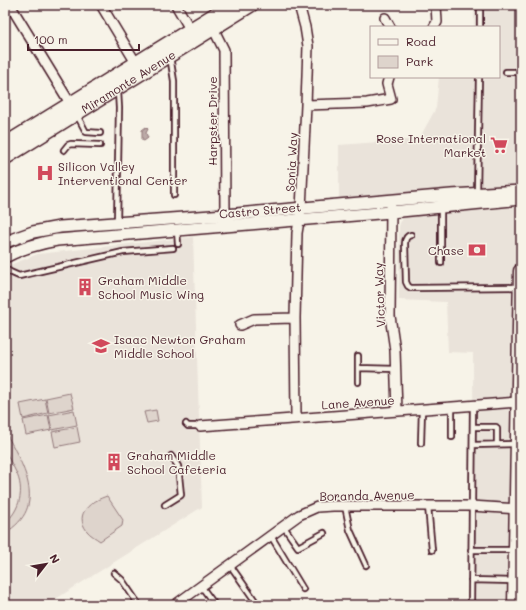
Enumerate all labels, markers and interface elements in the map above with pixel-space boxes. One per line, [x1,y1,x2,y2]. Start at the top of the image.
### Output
scale bar [28,26,139,52]
legend [370,26,500,78]
text: 100 m [34,31,68,47]
text: Road [406,33,436,49]
street label: Miramonte Avenue [78,46,178,117]
text: Park [406,53,433,69]
street label: Harpster Drive [204,76,220,166]
place label: Rose International Market [376,130,486,160]
street label: Sonia Way [281,132,301,192]
supermarket icon: Rose International Market [489,135,509,155]
place label: Silicon Valley Interventional Center [58,158,187,188]
hospital icon: Silicon Valley Interventional Center [35,163,55,183]
street label: Castro Street [218,198,302,222]
bank icon: Chase [467,240,487,260]
place label: Chase [428,242,464,258]
street label: Victor Way [370,262,388,328]
place label: Graham Middle School Music Wing [98,272,204,302]
building icon: Graham Middle School Music Wing [75,277,95,297]
place label: Isaac Newton Graham Middle School [114,331,246,361]
school or university icon: Isaac Newton Graham Middle School [91,336,111,356]
street label: Lane Avenue [321,391,395,413]
place label: Graham Middle School Cafeteria [127,447,227,477]
building icon: Graham Middle School Cafeteria [104,452,124,472]
street label: Boranda Avenue [319,486,415,504]
north arrow [26,544,66,584]
text: N [46,551,64,566]

